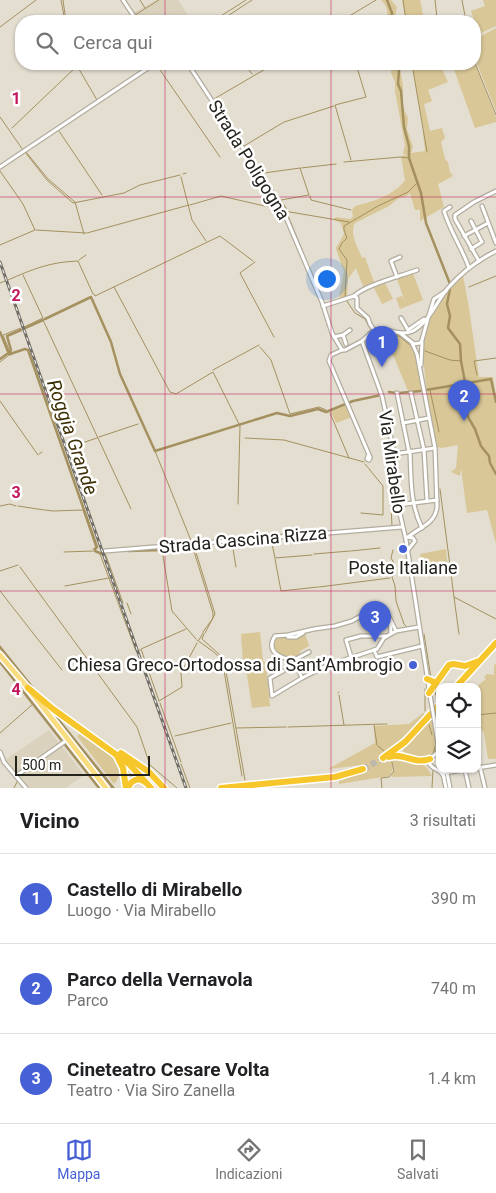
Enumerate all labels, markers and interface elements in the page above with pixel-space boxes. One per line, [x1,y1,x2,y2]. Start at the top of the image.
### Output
search box [15,15,481,70]
icon: search [33,29,61,57]
text: Cerca qui [73,31,153,54]
text: 1 [11,89,21,108]
street label: Strada Poligogna [204,96,295,223]
your location [314,266,340,292]
text: 2 [11,286,21,305]
pin: 1 [366,326,398,367]
water label: Roggia Grande [42,376,103,498]
pin: 2 [448,380,480,421]
street label: Via Mirabello [375,409,410,515]
text: 3 [11,483,21,502]
street label: Strada Cascina Rizza [158,522,328,557]
marker: Poste Italiane [397,543,409,555]
place label: Poste Italiane [348,557,458,578]
pin: 3 [359,601,391,642]
place label: Chiesa Greco-Ortodossa di Sant’Ambrogio [67,654,403,675]
marker: Chiesa Greco-Ortodossa di Sant’Ambrogio [407,659,419,671]
text: 4 [11,680,21,699]
map controls [436,683,481,773]
button: locate [436,683,481,728]
button: layers [436,728,481,773]
scale bar [15,753,150,776]
text: 500 m [22,757,61,773]
text: Vicino [20,809,79,833]
text: 3 risultati [410,811,476,830]
text: Castello di Mirabello [67,878,242,901]
text: 1 [31,889,41,908]
text: 390 m [431,889,476,908]
text: Luogo · Via Mirabello [67,901,216,920]
text: Parco della Vernavola [67,968,253,991]
text: 2 [31,979,41,998]
text: 740 m [431,979,476,998]
text: Parco [67,991,108,1010]
text: Cineteatro Cesare Volta [67,1058,270,1081]
text: 3 [31,1069,41,1088]
text: 1.4 km [428,1069,476,1088]
text: Teatro · Via Siro Zanella [67,1081,235,1100]
tab: Mappa [57,1136,101,1182]
tab: Indicazioni [215,1136,282,1182]
tab: Salvati [397,1136,439,1182]

